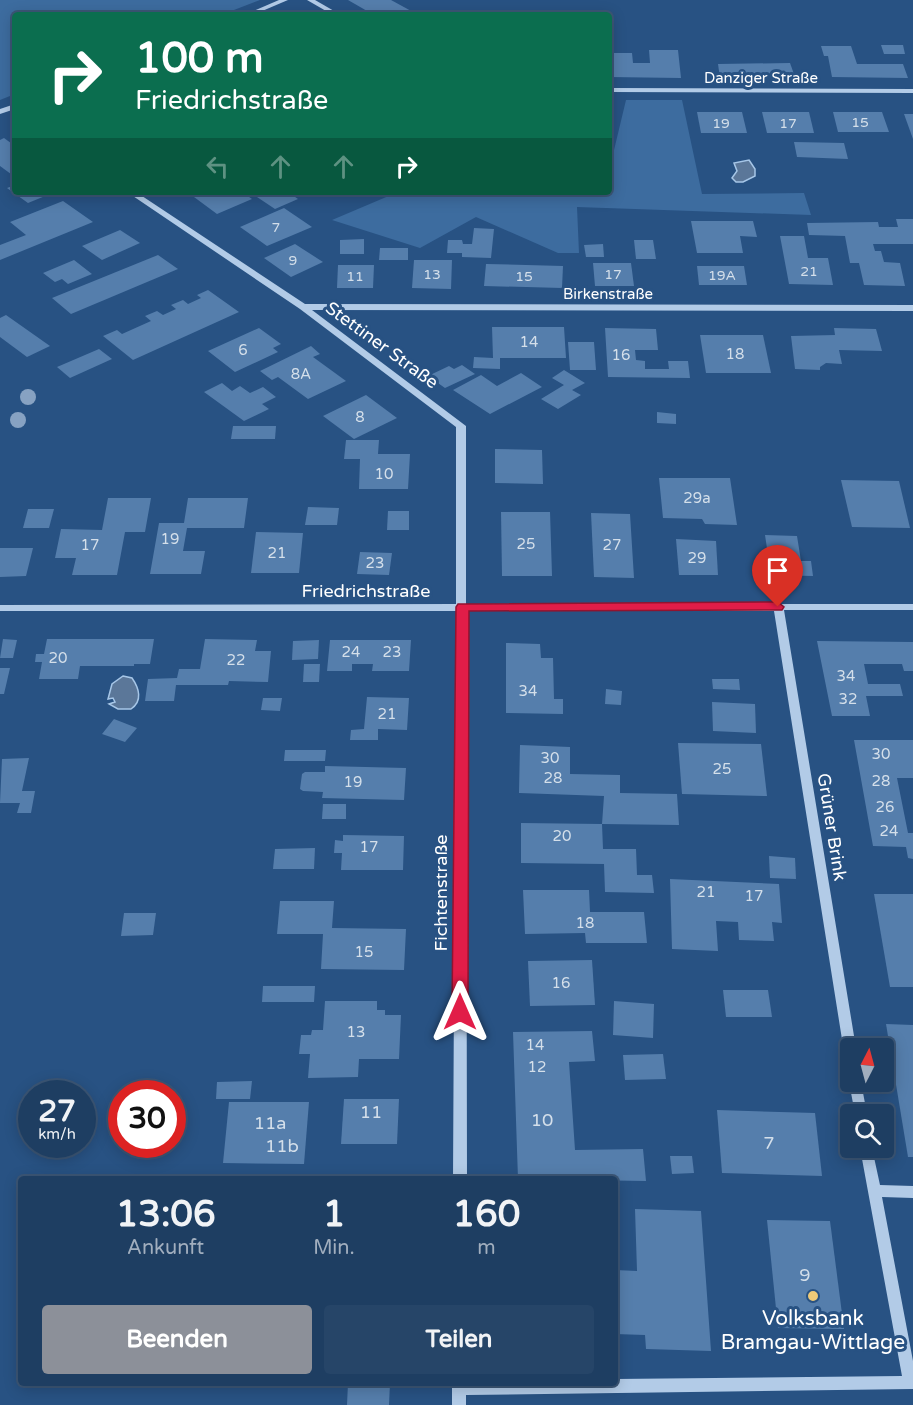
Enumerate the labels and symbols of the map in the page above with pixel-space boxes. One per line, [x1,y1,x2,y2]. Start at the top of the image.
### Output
street label: Danziger Straße [704,69,818,87]
house number: 15 [851,114,869,131]
house number: 19 [712,115,730,132]
house number: 17 [779,115,797,132]
house number: 7 [272,219,280,236]
house number: 9 [289,252,297,269]
house number: 21 [800,263,818,280]
house number: 13 [423,266,441,283]
house number: 17 [604,266,622,283]
house number: 19A [708,267,736,284]
house number: 11 [346,268,364,285]
house number: 15 [515,268,533,285]
street label: Birkenstraße [563,285,653,303]
street label: Stettiner Straße [321,297,443,393]
house number: 14 [520,333,538,351]
house number: 6 [238,341,248,359]
house number: 18 [726,345,744,363]
house number: 16 [612,346,630,364]
house number: 8A [291,365,311,383]
house number: 8 [355,408,365,426]
house number: 10 [375,465,393,483]
house number: 29a [683,489,711,507]
house number: 19 [161,530,179,548]
house number: 25 [517,535,535,553]
house number: 17 [81,536,99,554]
house number: 27 [603,536,621,554]
house number: 21 [268,544,286,562]
pin [752,545,803,607]
house number: 29 [688,549,706,567]
house number: 23 [366,554,384,572]
street label: Friedrichstraße [302,580,430,602]
house number: 24 [342,643,360,661]
house number: 23 [383,643,401,661]
house number: 20 [49,649,67,667]
house number: 22 [227,651,245,669]
house number: 34 [837,667,855,685]
house number: 34 [519,682,537,700]
house number: 32 [839,690,857,708]
house number: 21 [378,705,396,723]
house number: 30 [872,745,890,763]
house number: 30 [541,749,559,767]
house number: 25 [713,760,731,778]
house number: 28 [544,769,562,787]
street label: Grüner Brink [813,772,851,883]
house number: 28 [872,772,890,790]
house number: 19 [344,773,362,791]
house number: 26 [876,798,894,816]
house number: 24 [880,822,898,840]
house number: 20 [553,827,571,845]
street label: Fichtenstraße [430,834,452,952]
house number: 17 [360,838,378,856]
house number: 21 [697,883,715,901]
house number: 17 [745,887,763,905]
house number: 18 [576,914,594,932]
house number: 15 [355,943,373,961]
house number: 16 [552,974,570,992]
position arrow [428,980,492,1044]
house number: 13 [347,1023,365,1041]
house number: 14 [526,1036,544,1054]
north arrow [840,1038,894,1092]
house number: 12 [528,1058,546,1076]
speed limit sign: 30 [108,1080,186,1158]
house number: 11 [360,1101,382,1123]
house number: 10 [531,1109,553,1131]
house number: 11a [254,1112,286,1134]
house number: 7 [763,1132,775,1154]
house number: 11b [265,1135,299,1157]
house number: 9 [799,1264,811,1286]
marker: Volksbank Bramgau-Wittlage [806,1289,820,1303]
place label: Volksbank Bramgau-Wittlage [721,1306,905,1355]

